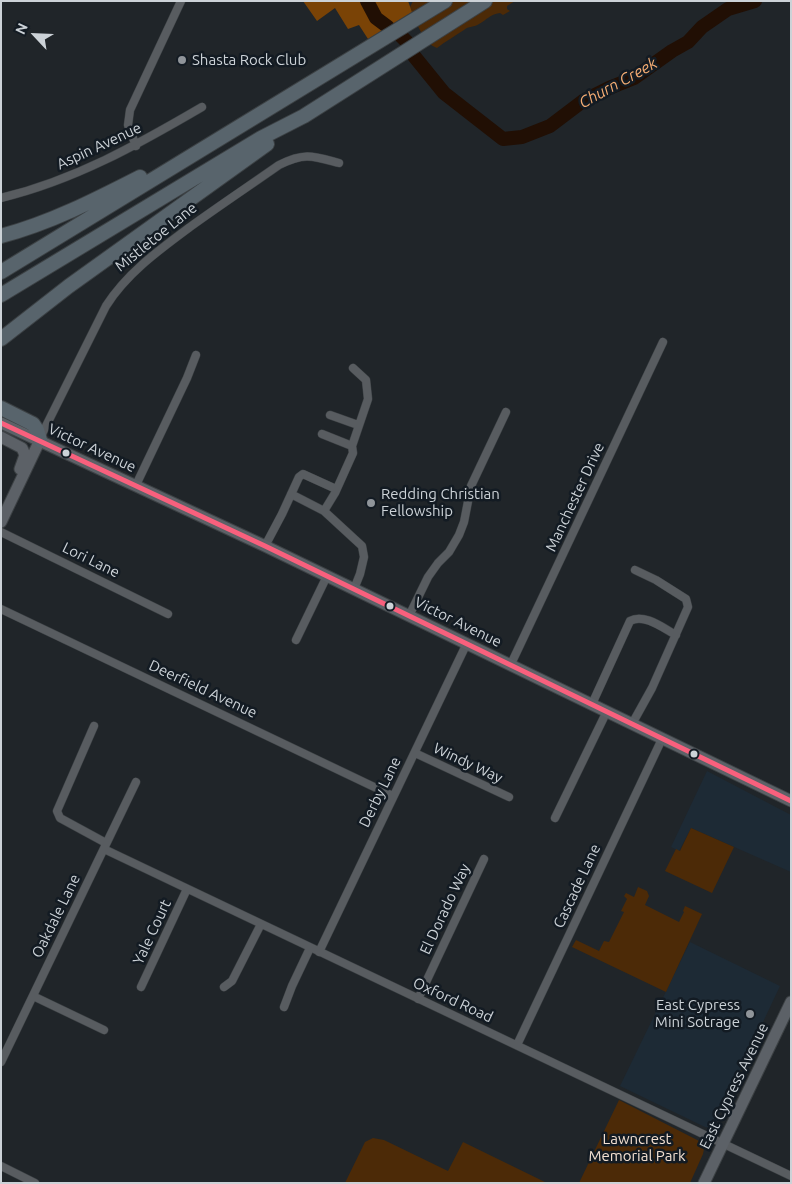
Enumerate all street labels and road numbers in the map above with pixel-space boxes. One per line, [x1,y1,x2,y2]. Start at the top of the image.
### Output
street label: Aspin Avenue [54,119,144,173]
street label: Mistletoe Lane [112,199,200,275]
street label: Victor Avenue [45,420,139,476]
street label: Manchester Drive [542,440,608,554]
street label: Lori Lane [59,538,123,582]
street label: Victor Avenue [411,593,505,651]
street label: Deerfield Avenue [146,656,260,722]
street label: Windy Way [431,739,505,787]
street label: Derby Lane [355,754,405,830]
street label: Cascade Lane [550,841,604,931]
street label: El Dorado Way [416,861,474,957]
street label: Oakdale Lane [28,871,84,961]
street label: Yale Court [129,897,175,967]
street label: Oxford Road [410,974,496,1026]
street label: East Cypress Avenue [696,1020,772,1152]

